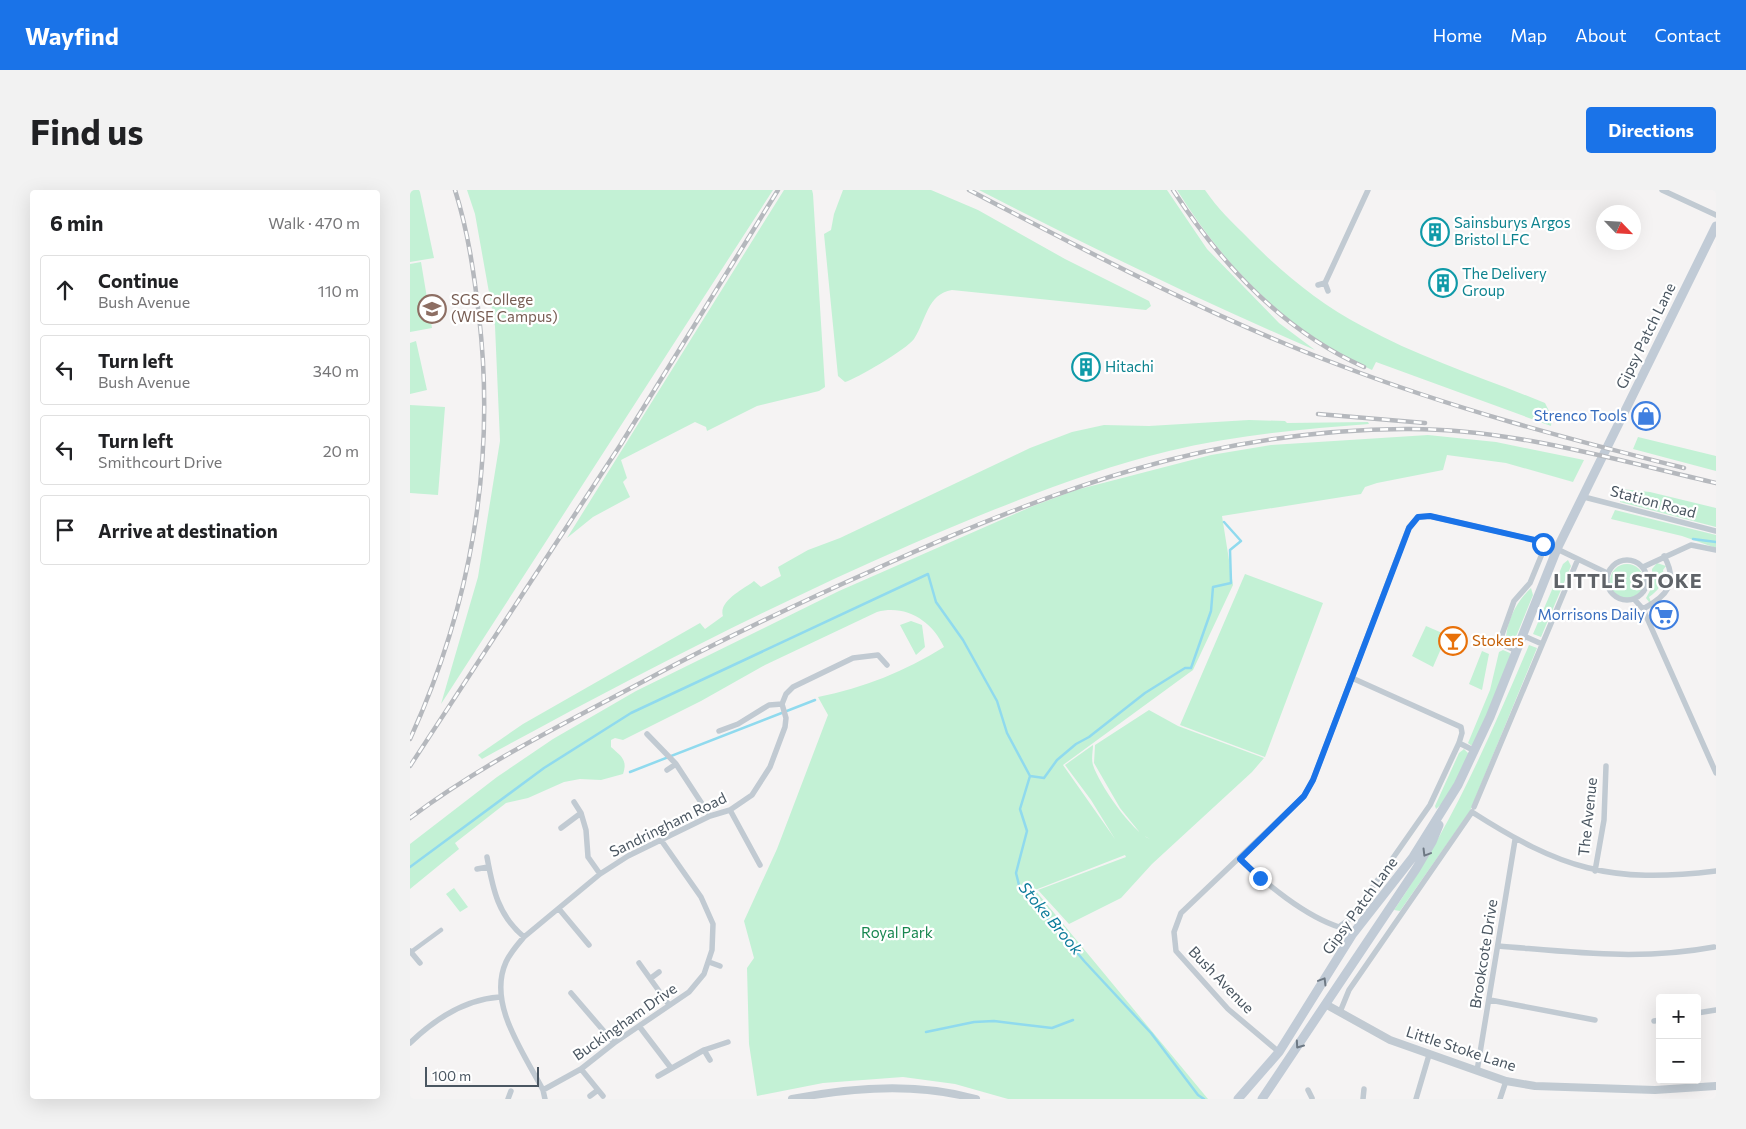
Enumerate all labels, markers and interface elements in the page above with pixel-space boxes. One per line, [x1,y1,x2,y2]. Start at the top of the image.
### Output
text: Wayfind [25,21,119,50]
text: Home [1433,24,1482,46]
text: Map [1510,24,1547,46]
text: About [1575,24,1627,46]
text: Contact [1655,24,1721,46]
button: Directions [1586,107,1716,153]
text: Find us [30,109,144,152]
north arrow [1596,205,1641,250]
text: 6 min [50,210,103,235]
text: Walk · 470 m [268,213,360,232]
place label: Sainsburys Argos Bristol LFC [1454,213,1571,248]
building icon: Sainsburys Argos Bristol LFC [1420,217,1450,247]
place label: The Delivery Group [1462,264,1547,299]
building icon: The Delivery Group [1428,268,1458,298]
text: Continue [98,269,178,292]
icon: ahead [51,276,79,304]
street label: Gipsy Patch Lane [1612,279,1679,392]
text: 110 m [318,281,359,300]
place label: SGS College (WISE Campus) [451,290,558,325]
text: Bush Avenue [98,292,190,311]
school or university icon: SGS College (WISE Campus) [417,294,447,324]
text: Turn left [98,349,173,372]
building icon: Hitachi [1071,352,1101,382]
icon: left [51,356,79,384]
place label: Hitachi [1105,357,1154,375]
text: 340 m [313,361,359,380]
text: Bush Avenue [98,372,190,391]
shop icon: Strenco Tools [1631,401,1661,431]
place label: Strenco Tools [1534,406,1627,424]
text: Turn left [98,429,173,452]
icon: left [51,436,79,464]
text: 20 m [323,441,359,460]
text: Smithcourt Drive [98,452,222,471]
street label: Station Road [1608,481,1698,521]
icon: arrive [51,516,79,544]
text: Arrive at destination [98,519,278,542]
route start [1532,533,1555,556]
district label: LITTLE STOKE [1553,568,1703,592]
supermarket icon: Morrisons Daily [1649,600,1679,630]
place label: Morrisons Daily [1537,605,1645,623]
bar icon: Stokers [1438,626,1468,656]
place label: Stokers [1472,631,1524,649]
street label: The Avenue [1574,777,1600,857]
street label: Sandringham Road [606,788,729,860]
one-way arrow [1422,847,1432,856]
street label: Gipsy Patch Lane [1318,853,1401,958]
route end [1249,867,1272,890]
water label: Stoke Brook [1015,877,1088,958]
street label: Brookcote Drive [1465,898,1501,1010]
park label: Royal Park [861,923,933,941]
street label: Bush Avenue [1185,942,1258,1017]
one-way arrow [1317,978,1327,987]
street label: Buckingham Drive [569,979,680,1064]
map controls [1656,994,1701,1084]
button: + [1656,994,1701,1039]
street label: Little Stoke Lane [1404,1022,1519,1074]
one-way arrow [1296,1039,1305,1048]
button: − [1656,1039,1701,1084]
scale bar [425,1064,539,1087]
text: 100 m [432,1067,471,1084]

